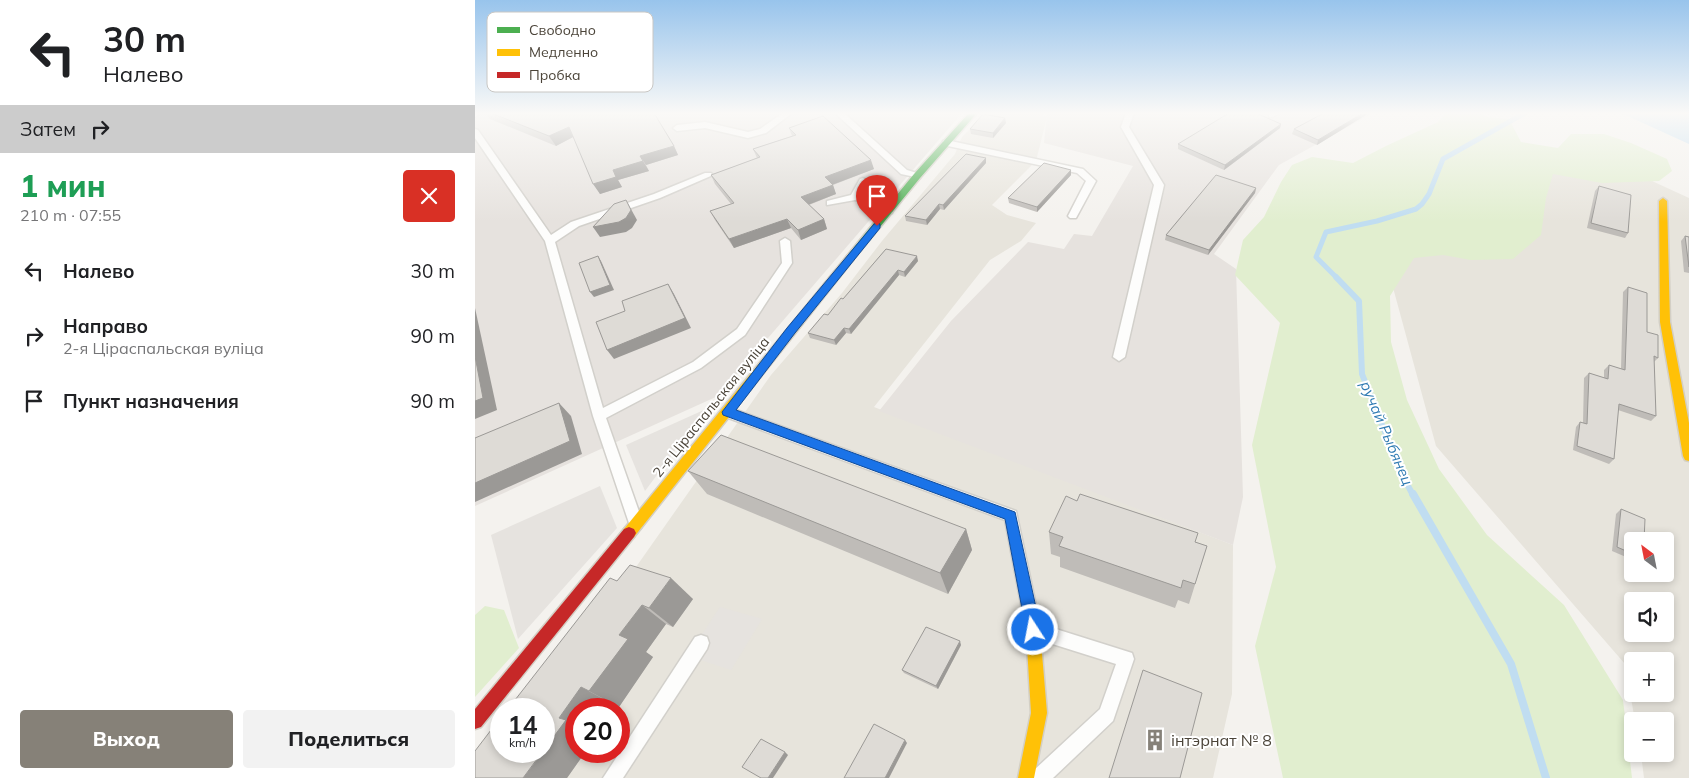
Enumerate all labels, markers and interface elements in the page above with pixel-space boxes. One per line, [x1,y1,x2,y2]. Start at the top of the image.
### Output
legend [487,12,653,92]
text: 30 m [103,17,186,61]
icon: left [20,20,85,85]
text: Свободно [529,21,596,39]
text: Медленно [529,43,598,61]
text: Налево [103,60,183,88]
text: Пробка [529,66,581,84]
icon: right [86,115,114,143]
text: Затем [20,117,76,141]
text: 1 мин [20,167,106,205]
button: close [403,170,455,222]
pin [856,175,898,226]
icon: arrive [863,182,891,210]
text: 210 m · 07:55 [20,205,121,225]
icon: left [20,257,48,285]
text: Налево [63,259,135,283]
text: 30 m [411,259,455,283]
text: Направо [63,314,148,338]
icon: right [20,322,48,350]
text: 90 m [411,324,455,348]
street label: 2-я Ціраспальская вуліца [649,333,773,481]
text: 2-я Ціраспальская вуліца [63,338,264,358]
water label: ручай Рыбянец [1356,378,1418,488]
icon: arrive [20,387,48,415]
text: Пункт назначения [63,389,239,413]
text: 90 m [411,389,455,413]
north arrow [1624,532,1674,582]
map controls [1624,532,1674,762]
button: sound [1624,592,1674,642]
position arrow [1006,603,1058,655]
button: + [1624,652,1674,702]
speed limit sign: 20 [565,698,630,763]
text: 14 [507,709,538,740]
button: Выход [20,710,233,768]
button: Поделиться [243,710,455,768]
button: − [1624,712,1674,762]
building icon: інтэрнат № 8 [1142,727,1168,753]
place label: інтэрнат № 8 [1171,730,1272,750]
text: km/h [509,735,536,750]

